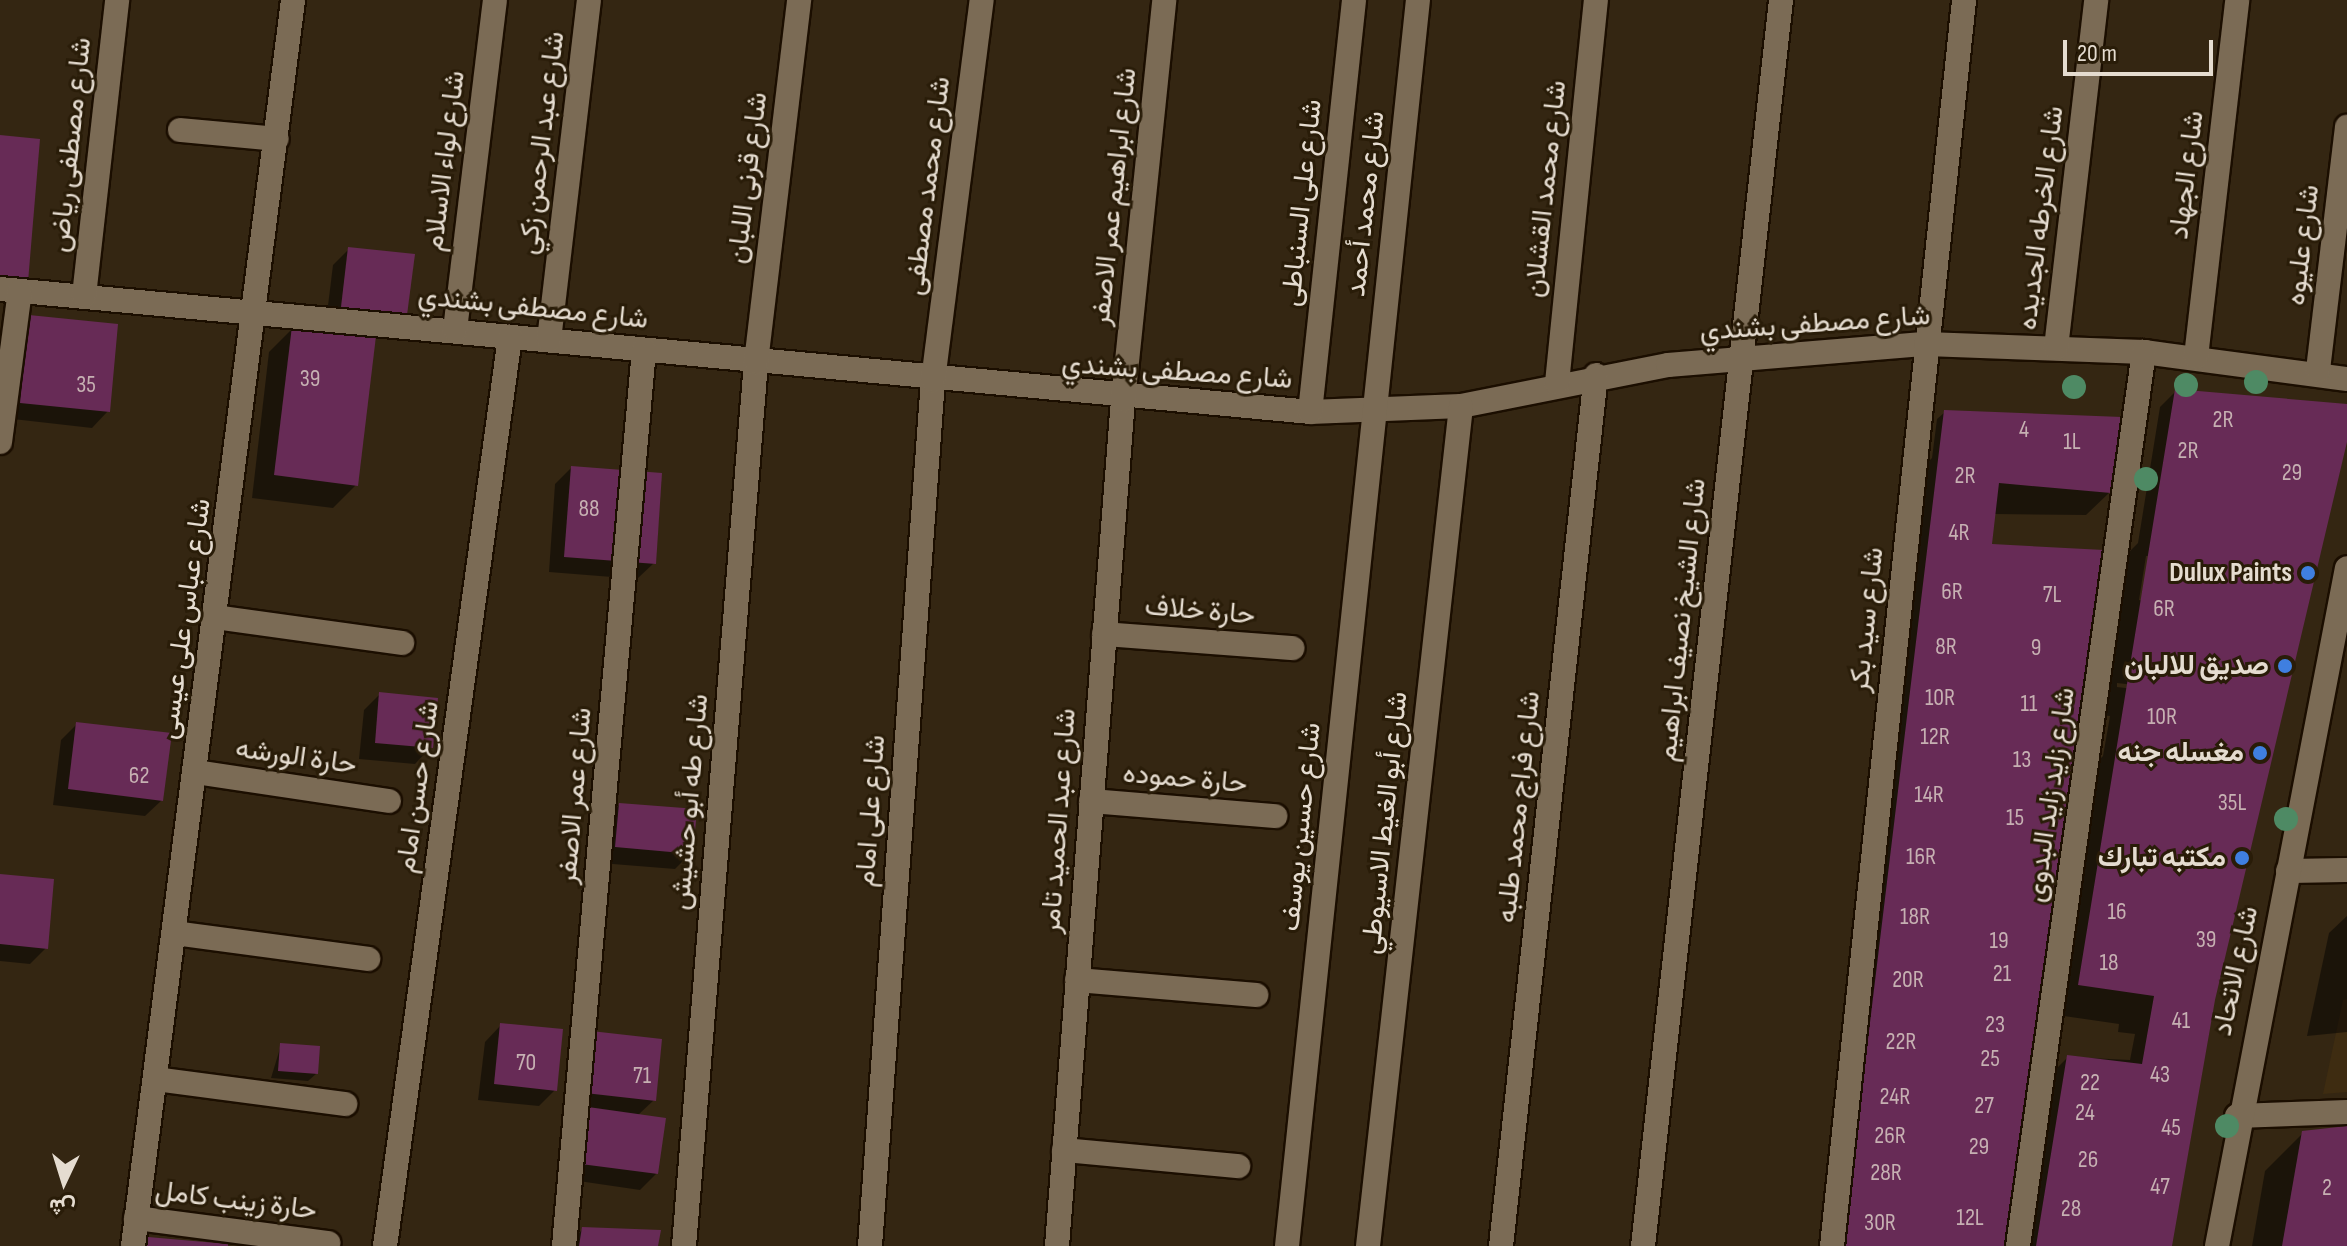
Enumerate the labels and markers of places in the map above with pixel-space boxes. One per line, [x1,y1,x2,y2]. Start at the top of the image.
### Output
place label: Dulux Paints [2169,556,2292,590]
marker: Dulux Paints [2299,564,2317,582]
place label: صديق للالبان [2124,649,2269,683]
marker: صديق للالبان [2276,657,2294,675]
place label: مغسله جنه [2118,736,2244,770]
marker: مغسله جنه [2251,744,2269,762]
place label: مكتبه تبارك [2098,841,2226,875]
marker: مكتبه تبارك [2233,849,2251,867]

